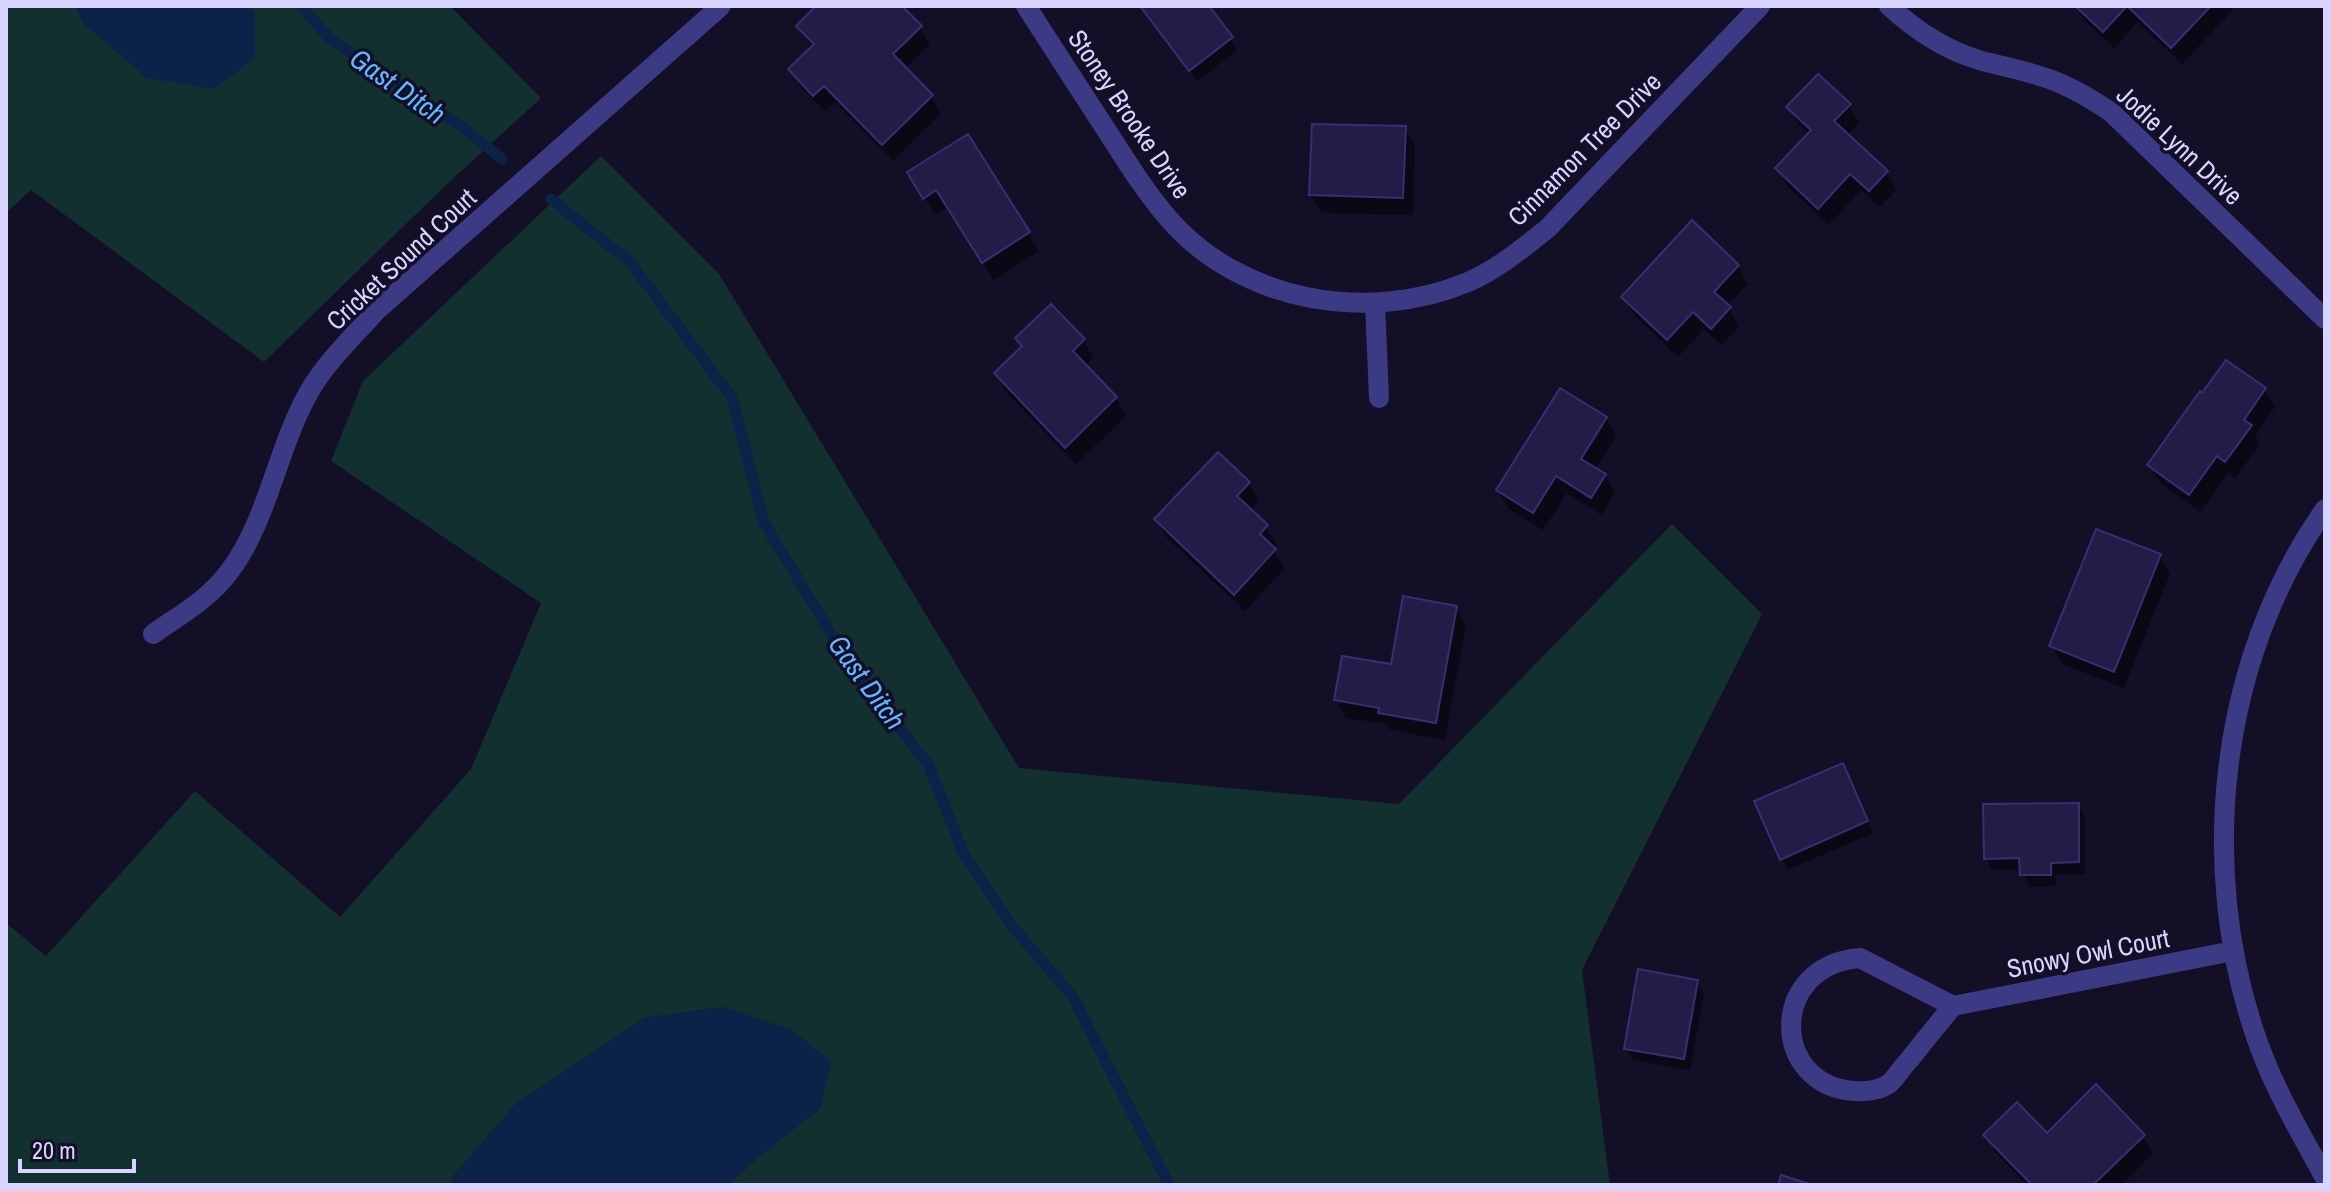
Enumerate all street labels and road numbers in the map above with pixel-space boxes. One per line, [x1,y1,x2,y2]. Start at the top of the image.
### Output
street label: Stoney Brooke Drive [1060,23,1200,205]
street label: Cinnamon Tree Drive [1500,65,1668,233]
street label: Jodie Lynn Drive [2109,78,2251,212]
street label: Cricket Sound Court [318,180,484,338]
street label: Snowy Owl Court [2004,920,2172,986]

